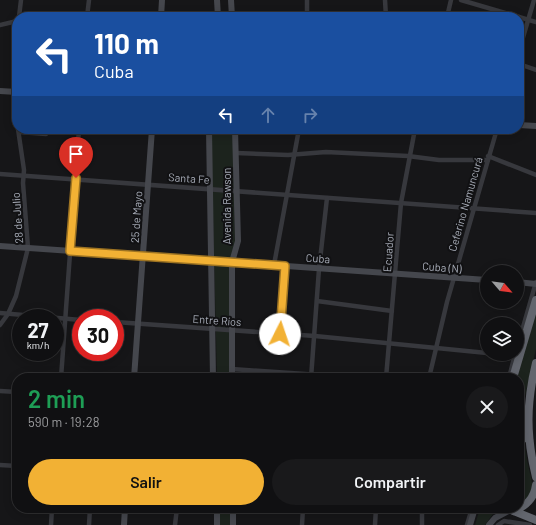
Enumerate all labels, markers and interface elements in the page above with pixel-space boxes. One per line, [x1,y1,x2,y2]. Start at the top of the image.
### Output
text: 110 m [94,26,159,60]
icon: left [28,28,80,80]
text: Cuba [94,60,134,82]
icon: left [215,104,237,126]
icon: ahead [257,104,279,126]
icon: right [299,104,321,126]
pin [59,137,93,178]
icon: arrive [65,143,87,165]
street label: Ceferino Namuncurá [445,155,485,253]
street label: Avenida Rawson [220,167,233,244]
street label: Santa Fe [168,170,210,186]
street label: 25 de Mayo [128,191,144,243]
street label: 28 de Julio [9,192,25,244]
street label: Ecuador [380,232,396,272]
street label: Cuba [305,251,331,265]
street label: Cuba (N) [422,259,462,275]
north arrow [480,265,524,309]
map controls [480,265,524,361]
speed limit sign: 30 [72,309,124,361]
street label: Entre Ríos [192,312,242,328]
position arrow [259,313,301,355]
button: layers [480,317,524,361]
text: 27 [27,318,49,342]
text: km/h [27,339,49,351]
text: 2 min [28,384,85,413]
button: close [466,386,508,428]
text: 590 m · 19:28 [28,414,100,430]
button: Salir [28,459,264,505]
button: Compartir [272,459,508,505]

